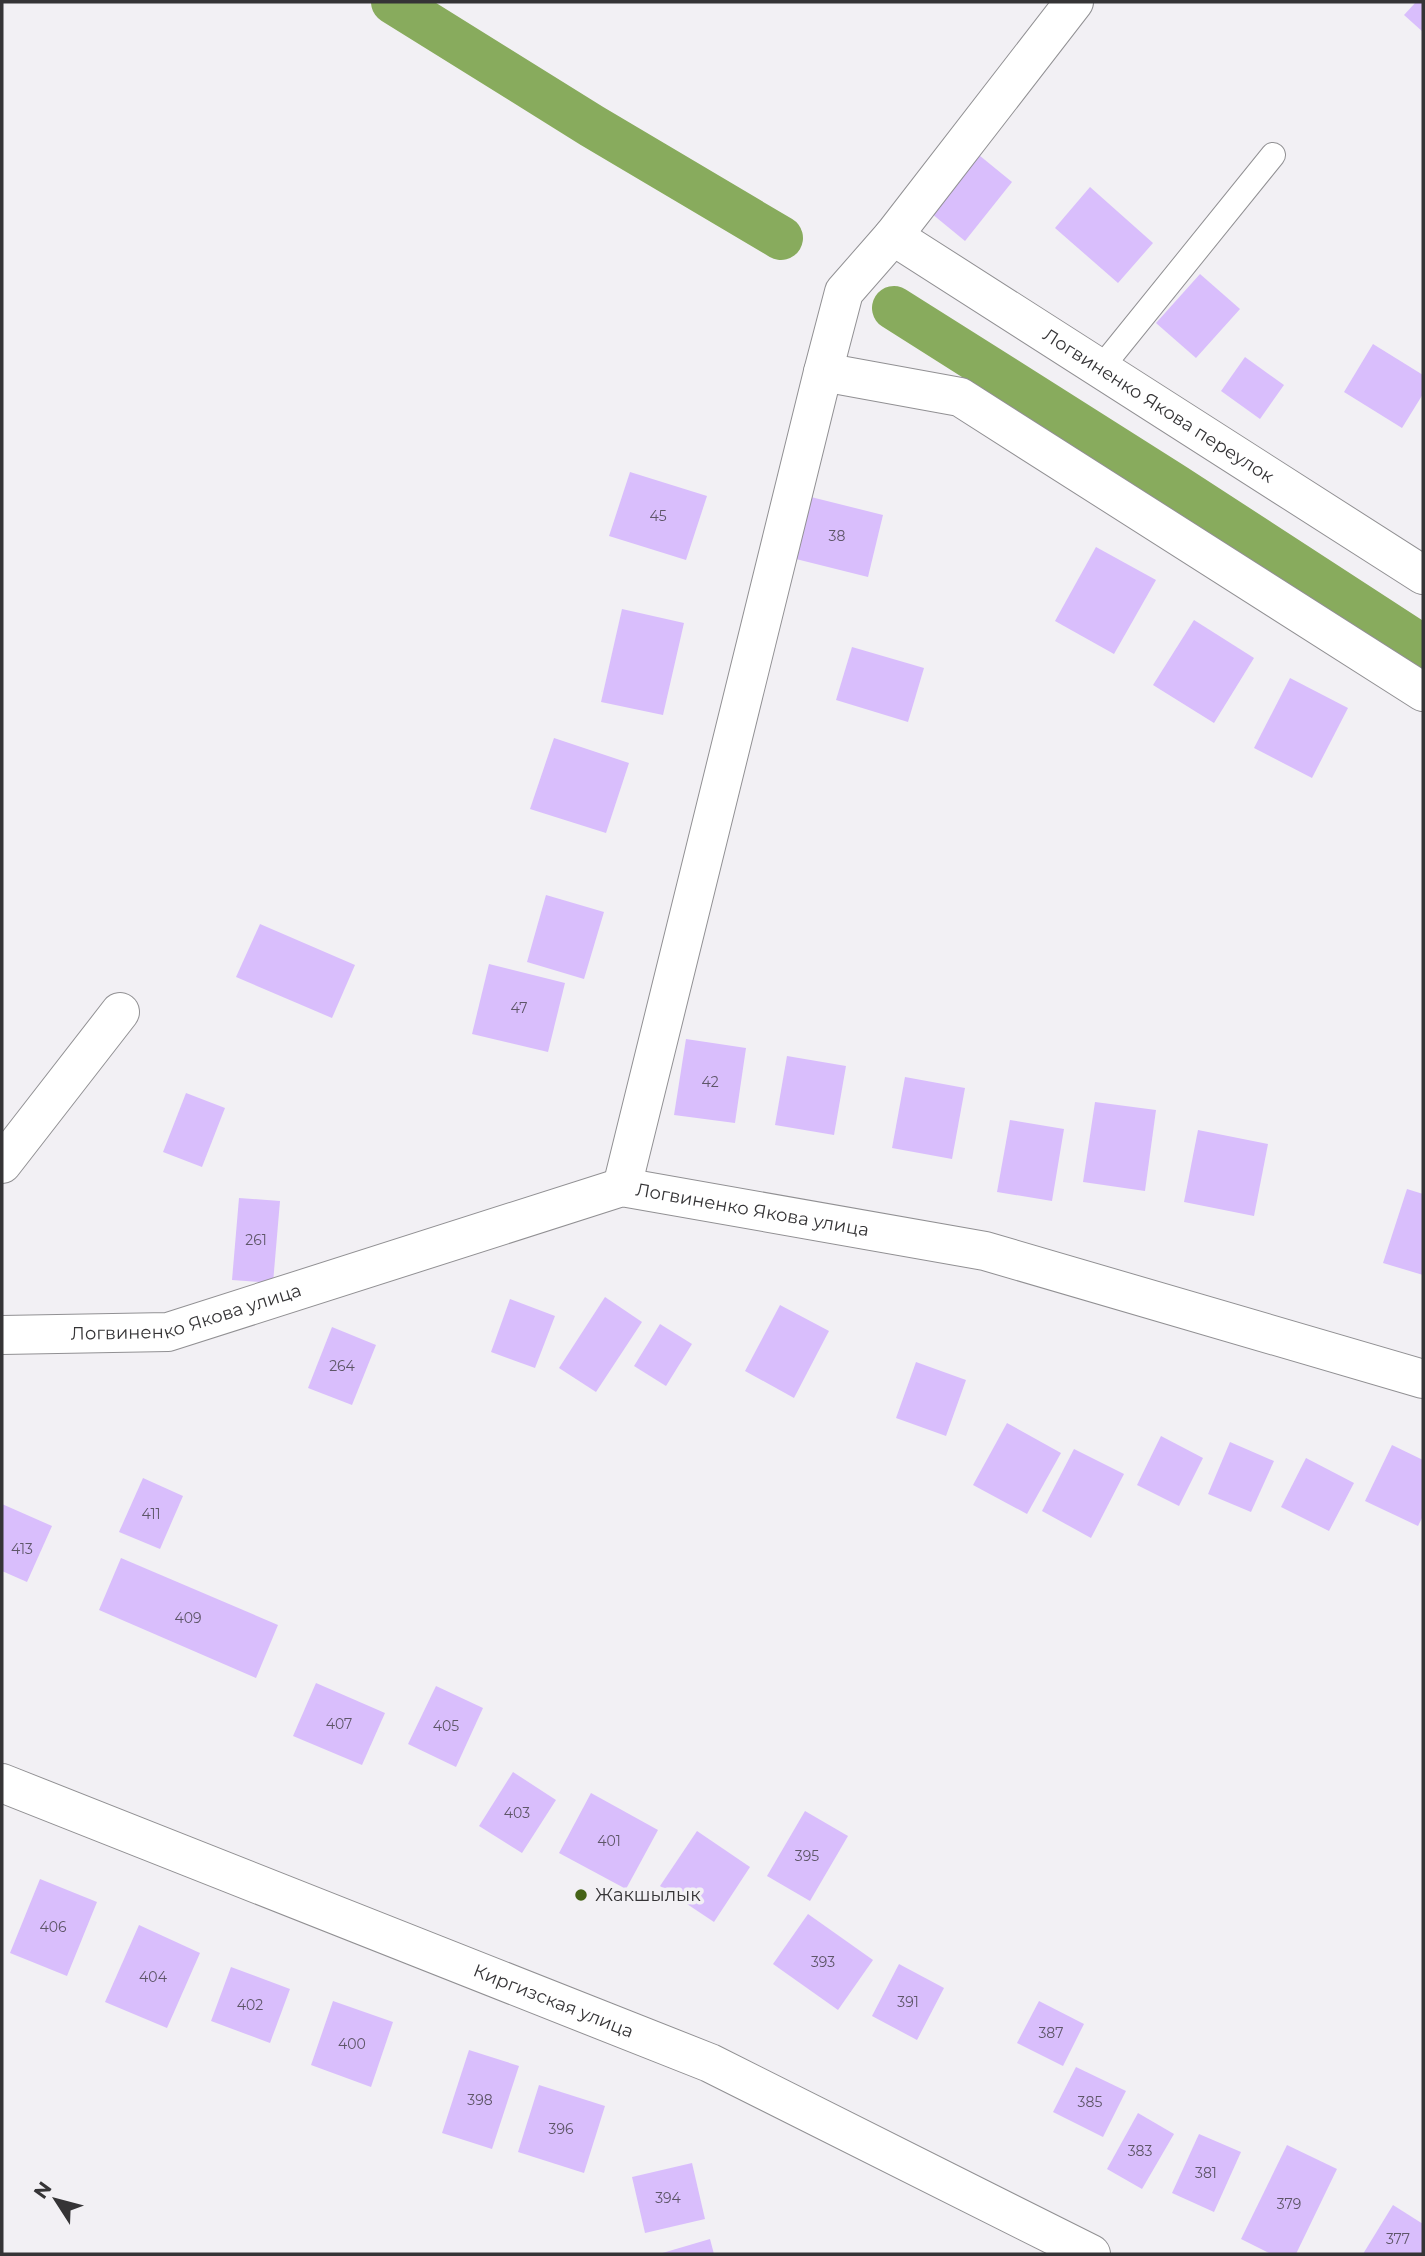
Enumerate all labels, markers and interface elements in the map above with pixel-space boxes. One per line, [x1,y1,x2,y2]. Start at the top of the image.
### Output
street label: Логвиненко Якова переулок [1039,324,1278,488]
house number: 45 [649,507,667,525]
house number: 38 [829,527,845,545]
house number: 47 [511,999,527,1017]
house number: 42 [701,1073,719,1091]
street label: Логвиненко Якова улица [634,1179,871,1241]
house number: 261 [245,1231,267,1249]
street label: Логвиненко Якова улица [71,1279,304,1345]
house number: 264 [329,1357,356,1375]
house number: 411 [141,1505,161,1523]
house number: 413 [11,1540,33,1558]
house number: 409 [174,1609,202,1627]
house number: 407 [326,1715,352,1733]
house number: 405 [433,1717,459,1735]
house number: 403 [504,1804,530,1822]
house number: 401 [597,1832,621,1850]
house number: 395 [795,1847,819,1865]
place label: Жакшылык [595,1884,701,1906]
marker: Жакшылык [573,1887,589,1903]
house number: 406 [39,1918,67,1936]
house number: 393 [811,1953,835,1971]
street label: Киргизская улица [470,1959,637,2043]
house number: 404 [139,1968,168,1986]
house number: 391 [897,1993,919,2011]
house number: 402 [237,1996,263,2014]
house number: 387 [1038,2024,1064,2042]
house number: 400 [338,2035,366,2053]
house number: 398 [467,2091,493,2109]
house number: 385 [1078,2093,1102,2111]
house number: 396 [549,2120,574,2138]
house number: 383 [1128,2142,1152,2160]
house number: 381 [1195,2164,1217,2182]
north arrow [21,2165,91,2235]
text: N [29,2177,56,2203]
house number: 394 [655,2189,682,2207]
house number: 379 [1277,2195,1301,2213]
house number: 377 [1386,2230,1410,2248]

